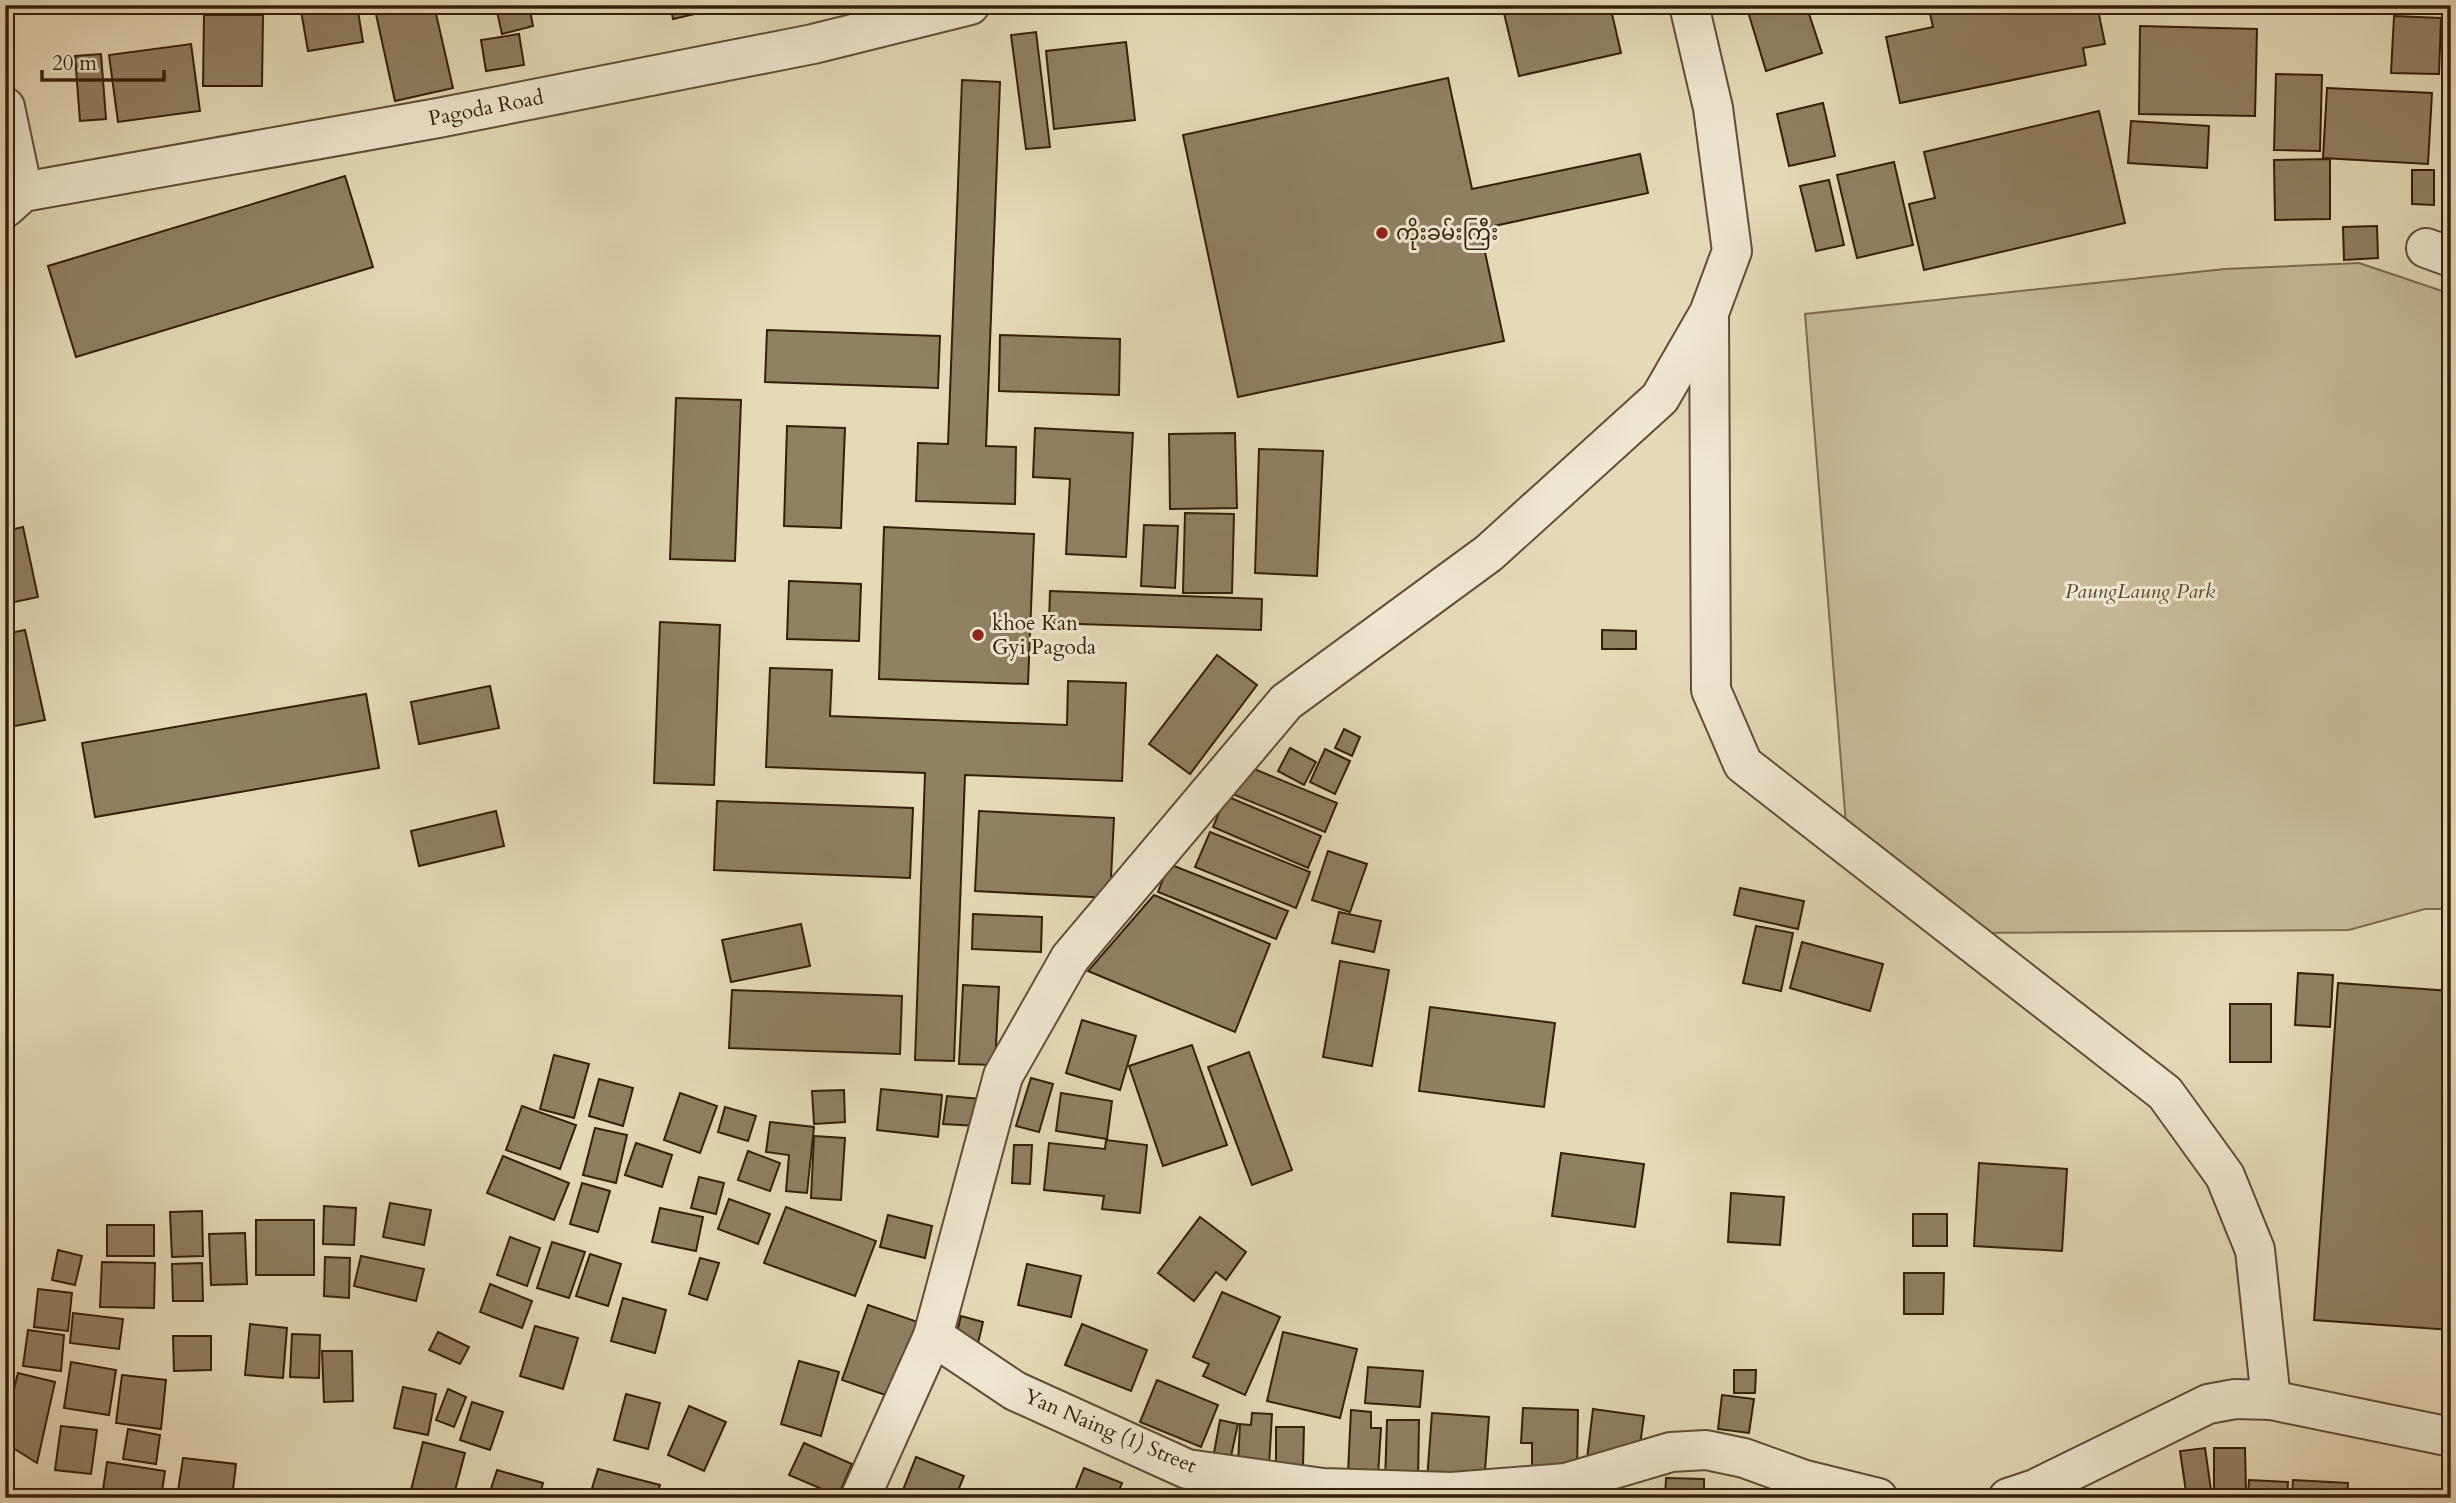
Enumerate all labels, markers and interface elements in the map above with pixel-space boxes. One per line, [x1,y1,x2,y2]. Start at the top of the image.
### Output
scale bar [42,38,164,82]
text: 20 m [52,49,97,78]
street label: Pagoda Road [426,83,546,133]
place label: ကိုးခမ်းကြီး [1396,217,1498,250]
marker: ကိုးခမ်းကြီး [1374,225,1390,241]
park label: PaungLaung Park [2065,577,2216,606]
place label: khoe Kan Gyi Pagoda [992,609,1096,662]
marker: khoe Kan Gyi Pagoda [970,627,986,643]
street label: Yan Naing (1) Street [1019,1382,1201,1481]

